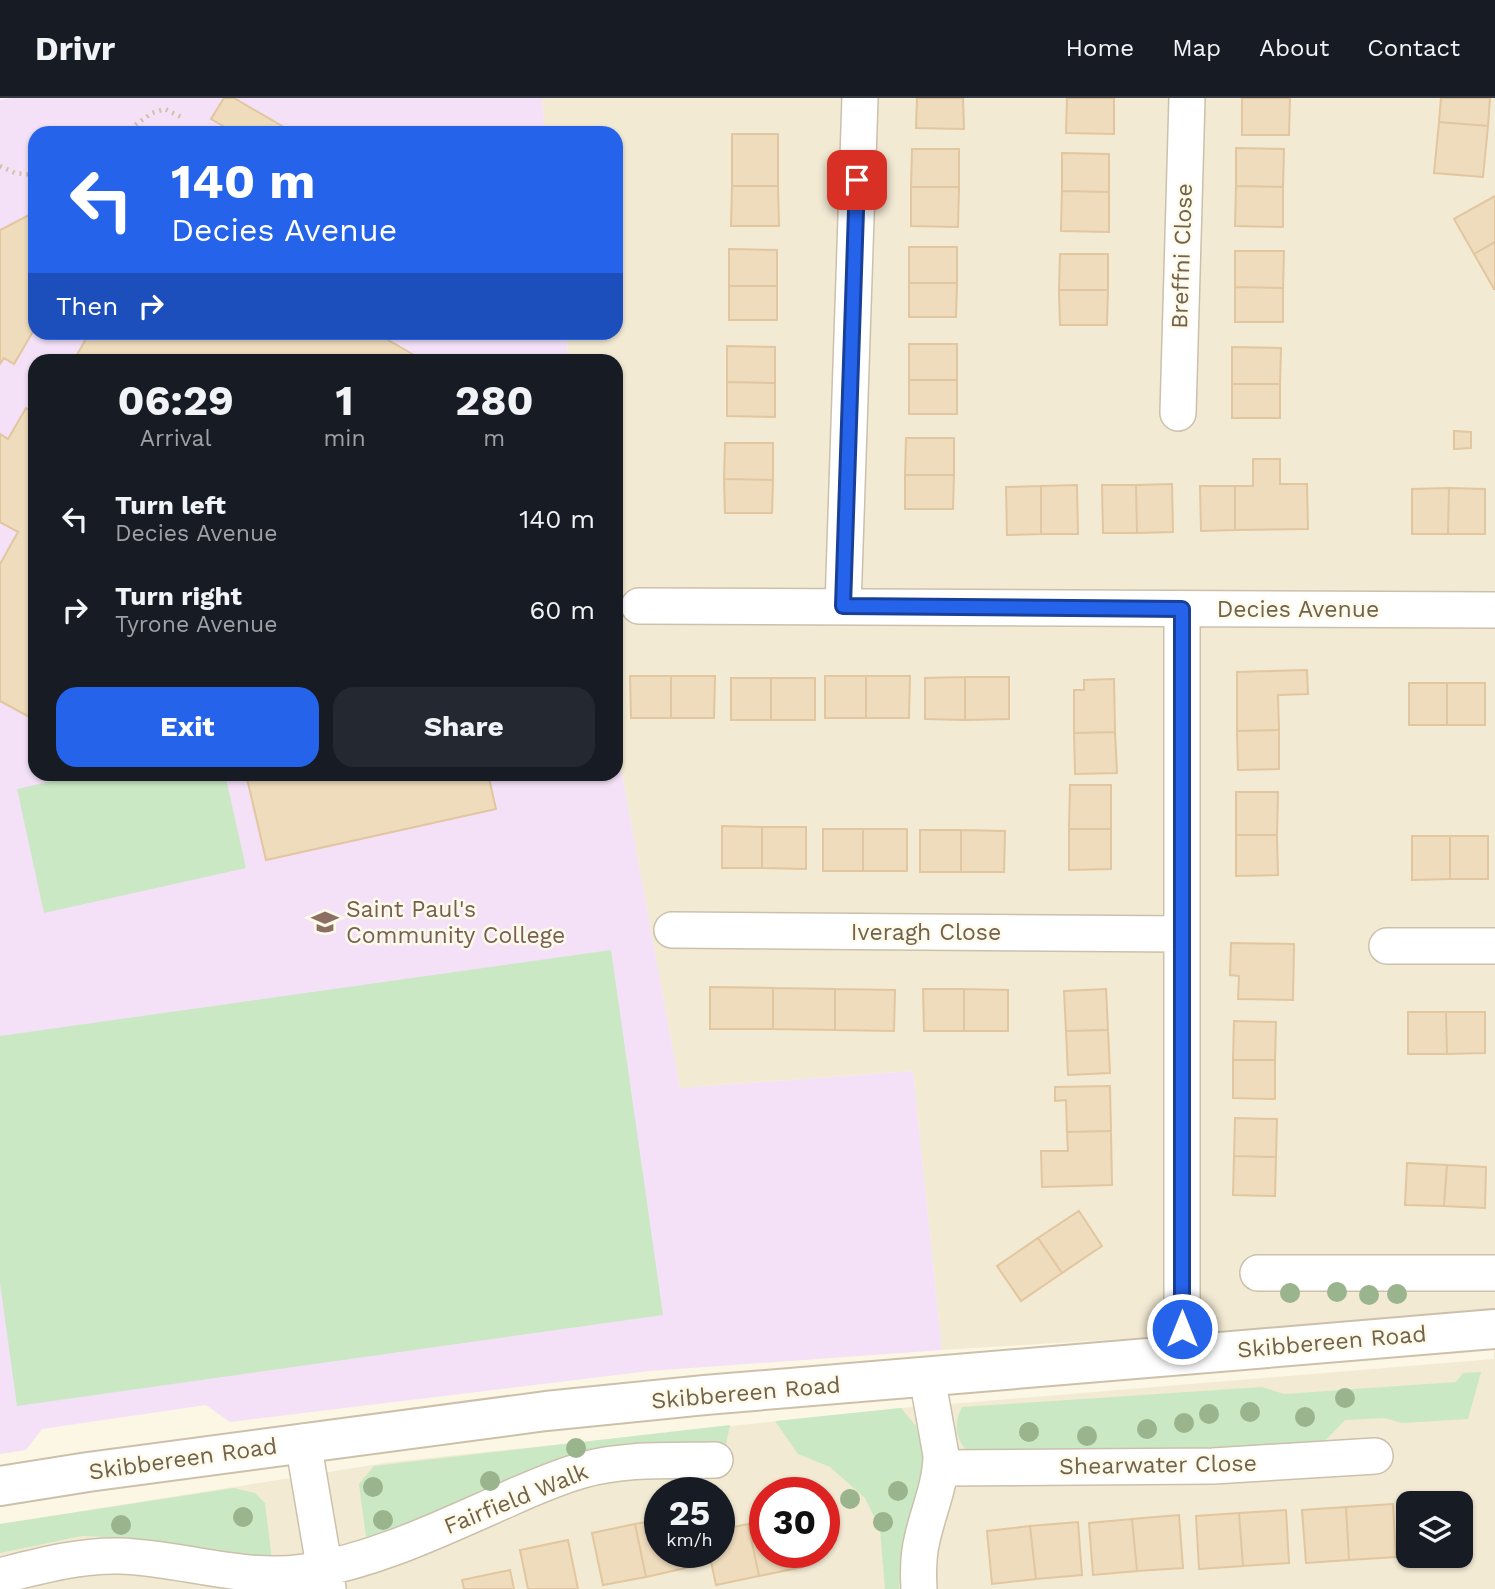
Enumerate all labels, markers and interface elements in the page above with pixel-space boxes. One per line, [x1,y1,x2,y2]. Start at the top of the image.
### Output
text: Drivr [35,29,115,68]
text: Home [1066,34,1134,62]
text: Map [1172,34,1221,62]
text: About [1259,34,1329,62]
text: Contact [1367,34,1460,62]
pin [827,150,887,210]
text: 140 m [171,152,315,210]
icon: left [56,154,147,245]
icon: arrive [838,161,876,199]
street label: Breffni Close [1166,183,1198,329]
text: Decies Avenue [171,211,397,249]
icon: right [132,287,170,325]
text: Then [56,291,118,321]
text: 06:29 [117,376,234,425]
text: 1 [335,376,354,425]
text: 280 [455,376,534,425]
text: Arrival [140,425,212,452]
text: min [323,425,366,452]
text: m [483,425,505,452]
text: Turn left [115,490,226,520]
icon: left [56,500,94,538]
text: 140 m [519,504,595,534]
text: Decies Avenue [115,520,278,547]
text: Turn right [115,581,242,611]
icon: right [56,591,94,629]
text: 60 m [529,595,595,625]
street label: Decies Avenue [1217,596,1379,623]
text: Tyrone Avenue [115,611,277,638]
button: Exit [56,687,319,767]
button: Share [333,687,595,767]
place label: Saint Paul's Community College [346,896,565,949]
school or university icon: Saint Paul's Community College [310,907,340,937]
street label: Iveragh Close [851,919,1001,946]
position arrow [1145,1292,1219,1366]
street label: Skibbereen Road [1236,1320,1428,1364]
street label: Skibbereen Road [650,1371,842,1415]
street label: Skibbereen Road [87,1432,279,1486]
street label: Shearwater Close [1059,1450,1257,1480]
street label: Fairfield Walk [440,1458,592,1540]
speed limit sign: 30 [749,1477,840,1568]
map controls [1396,1491,1473,1568]
button: layers [1396,1491,1473,1568]
text: 25 [669,1492,710,1534]
text: km/h [666,1529,713,1550]

